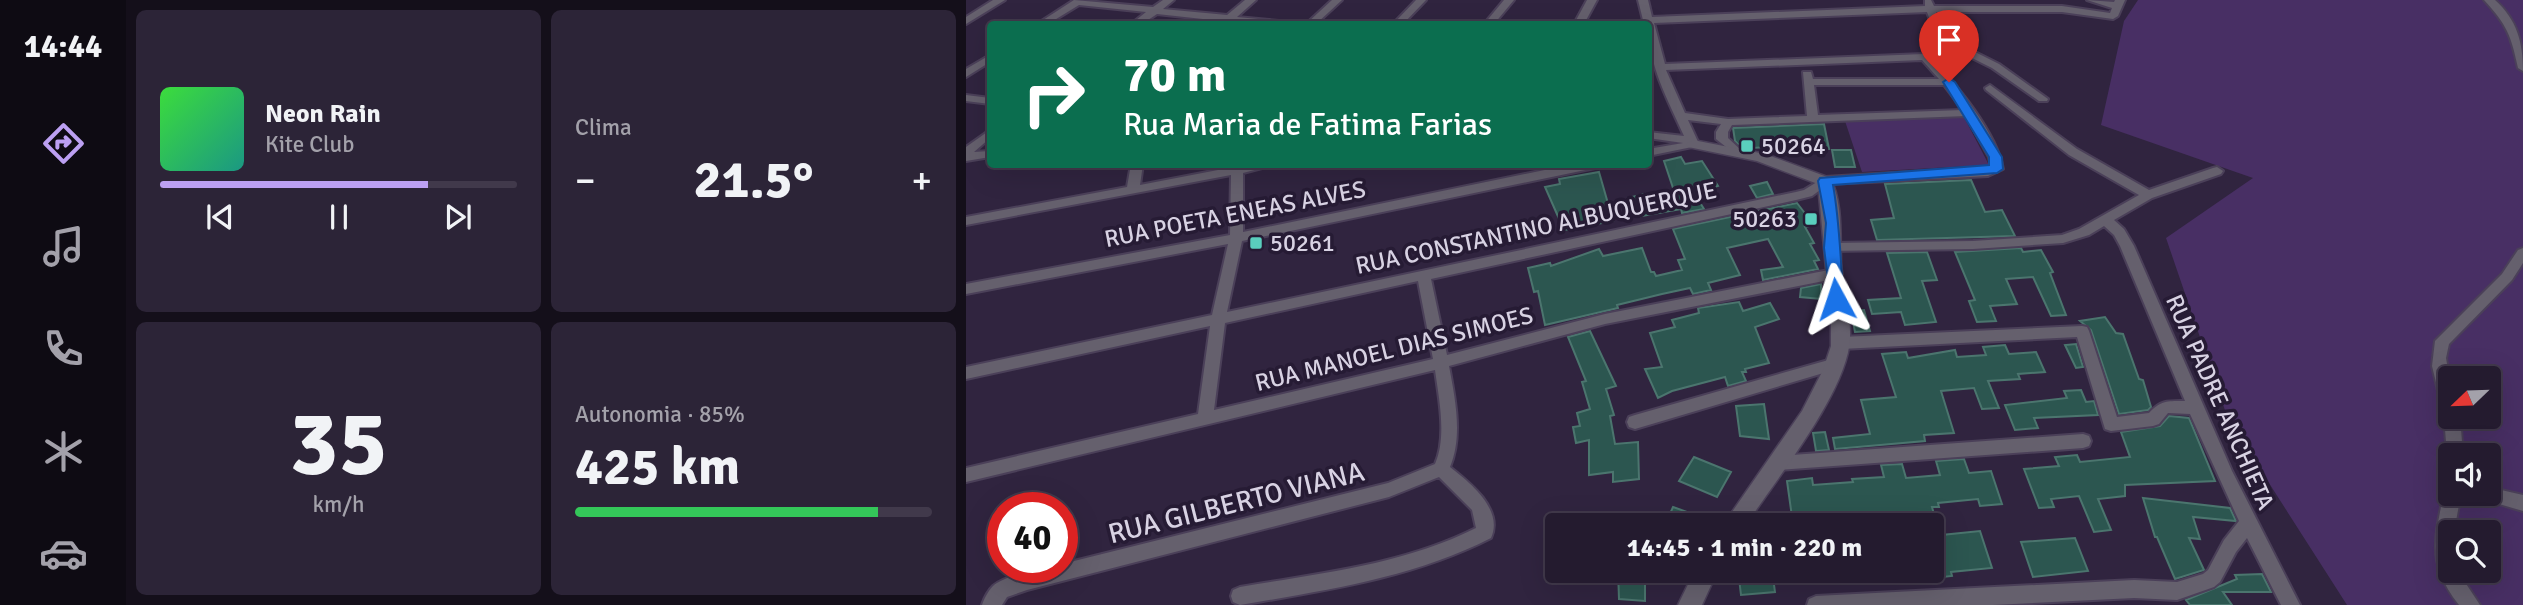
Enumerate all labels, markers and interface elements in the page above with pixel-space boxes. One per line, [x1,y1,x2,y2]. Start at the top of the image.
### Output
pin [1919,10,1979,82]
icon: arrive [1930,21,1968,59]
text: 14:44 [24,27,102,66]
text: 70 m [1123,45,1226,105]
icon: right [1008,49,1099,140]
text: Neon Rain [265,98,381,130]
text: Rua Maria de Fatima Farias [1123,105,1492,144]
text: Clima [575,113,632,142]
icon: directions [39,119,88,168]
text: Kite Club [265,130,354,159]
place label: 50264 [1761,131,1826,161]
marker: 50264 [1739,138,1755,154]
text: 21.5° [694,148,813,212]
text: − [575,157,596,204]
text: + [911,157,932,204]
street label: RUA POETA ENEAS ALVES [1102,174,1368,254]
street label: RUA CONSTANTINO ALBUQUERQUE [1353,175,1719,281]
icon: previous [201,198,239,236]
icon: pause [320,198,358,236]
icon: next [439,198,477,236]
place label: 50263 [1732,204,1797,234]
marker: 50263 [1803,211,1819,227]
icon: music [39,222,88,271]
place label: 50261 [1270,228,1335,258]
marker: 50261 [1248,235,1264,251]
position arrow [1799,262,1873,336]
street label: RUA PADRE ANCHIETA [2159,290,2281,515]
street label: RUA MANOEL DIAS SIMOES [1252,300,1536,398]
icon: phone [39,324,88,373]
north arrow [2438,366,2501,429]
map controls [2438,366,2501,583]
text: 35 [289,388,388,501]
text: Autonomia · 85% [575,400,745,429]
icon: climate [39,427,88,476]
text: 425 km [575,435,740,499]
button: sound [2438,443,2501,506]
street label: RUA GILBERTO VIANA [1105,455,1368,551]
text: km/h [312,490,365,519]
speed limit sign: 40 [987,492,1078,583]
button: search [2438,520,2501,583]
icon: car [39,529,88,578]
text: 14:45 · 1 min · 220 m [1627,532,1862,564]

